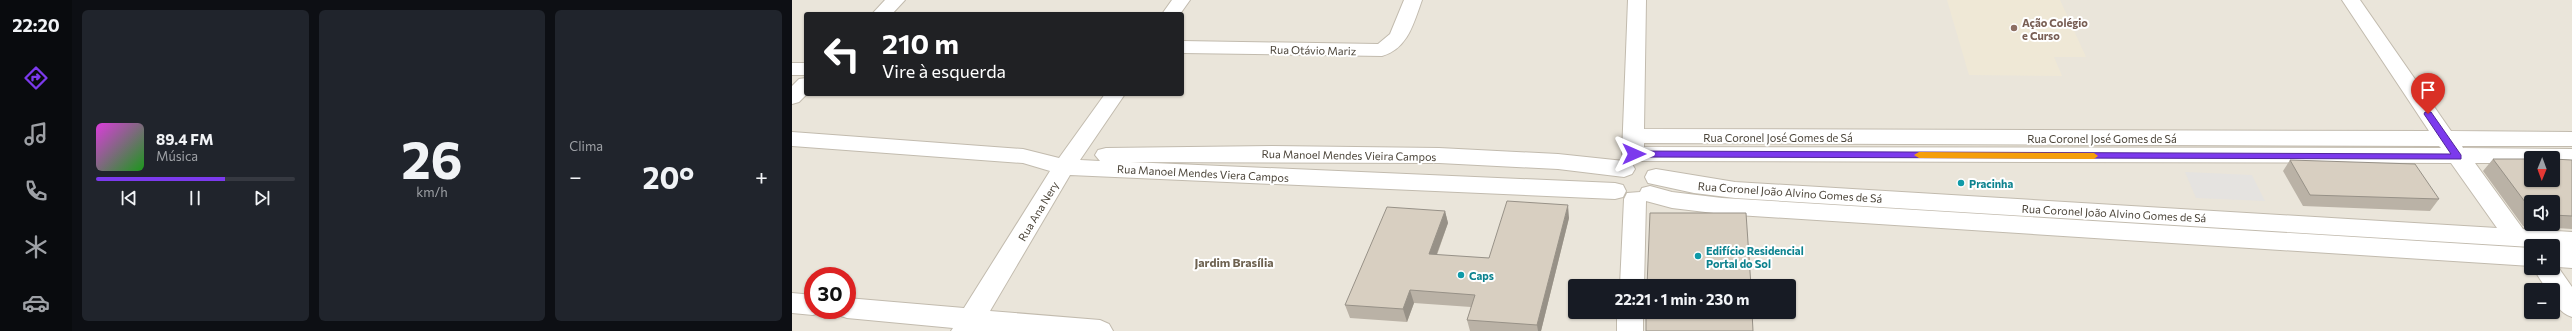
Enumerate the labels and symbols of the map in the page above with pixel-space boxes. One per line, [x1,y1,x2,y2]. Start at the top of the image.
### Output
place label: Ação Colégio e Curso [2022,16,2088,42]
marker: Ação Colégio e Curso [2009,23,2019,33]
street label: Rua Otávio Mariz [1270,43,1357,57]
pin [2411,73,2445,114]
street label: Rua Coronel José Gomes de Sá [1703,131,1853,145]
street label: Rua Coronel José Gomes de Sá [2027,132,2177,146]
position arrow [1613,133,1655,175]
street label: Rua Manoel Mendes Vieira Campos [1261,147,1437,163]
north arrow [2524,151,2560,187]
street label: Rua Manoel Mendes Viera Campos [1117,162,1289,184]
place label: Pracinha [1969,177,2013,190]
marker: Pracinha [1956,178,1966,188]
street label: Rua Ana Nery [1015,179,1061,243]
street label: Rua Coronel João Alvino Gomes de Sá [1697,179,1883,206]
street label: Rua Coronel João Alvino Gomes de Sá [2021,202,2207,225]
place label: Edifício Residencial Portal do Sol [1706,244,1804,270]
marker: Edifício Residencial Portal do Sol [1693,251,1703,261]
district label: Jardim Brasília [1194,255,1274,270]
speed limit sign: 30 [804,267,856,319]
place label: Caps [1469,269,1494,282]
marker: Caps [1456,270,1466,280]

